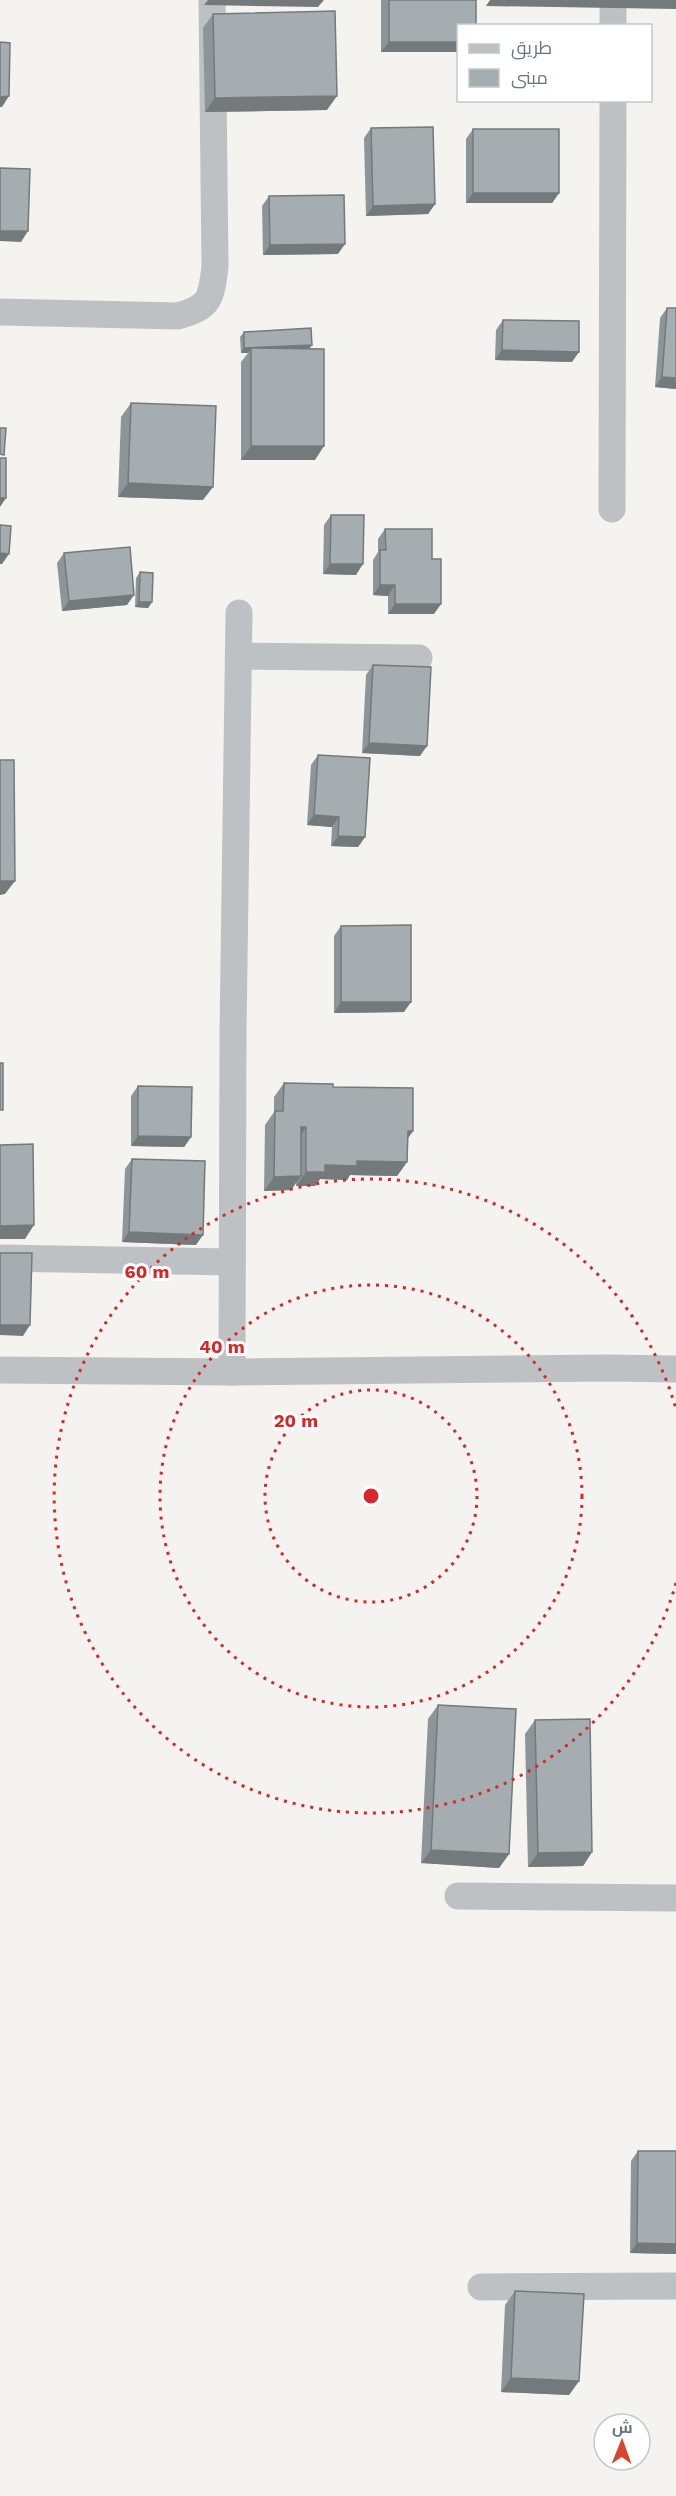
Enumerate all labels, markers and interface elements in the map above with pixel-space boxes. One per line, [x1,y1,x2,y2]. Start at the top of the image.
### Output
legend [457,24,652,102]
text: طريق [511,37,552,60]
text: مبنى [511,67,548,89]
text: 60 m [125,1261,169,1282]
text: 40 m [199,1336,245,1357]
text: 20 m [274,1410,318,1431]
centre of rings [361,1486,381,1506]
north arrow [592,2412,652,2472]
text: ش [612,2418,633,2437]

